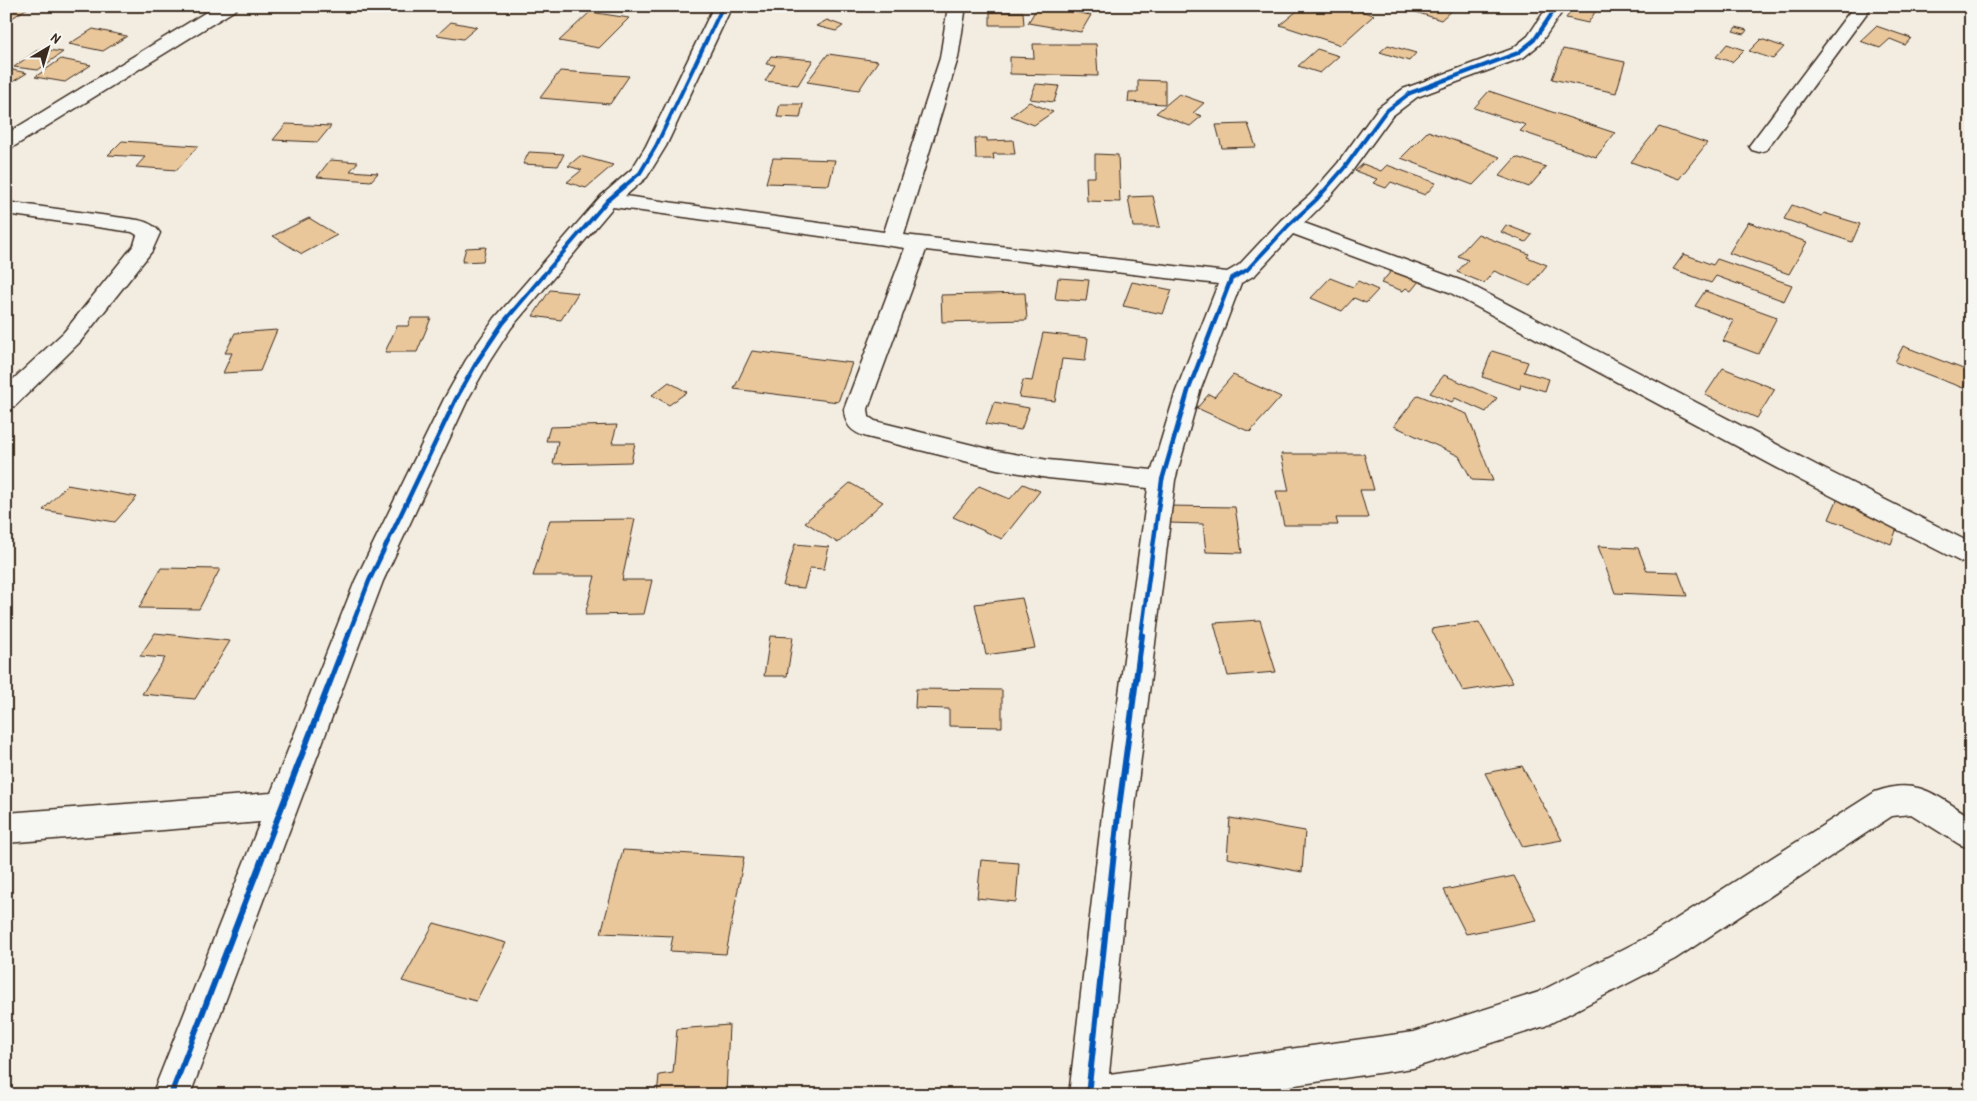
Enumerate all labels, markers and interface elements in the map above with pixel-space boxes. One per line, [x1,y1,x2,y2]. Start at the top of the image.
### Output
north arrow [22,22,72,72]
text: N [48,28,66,47]

